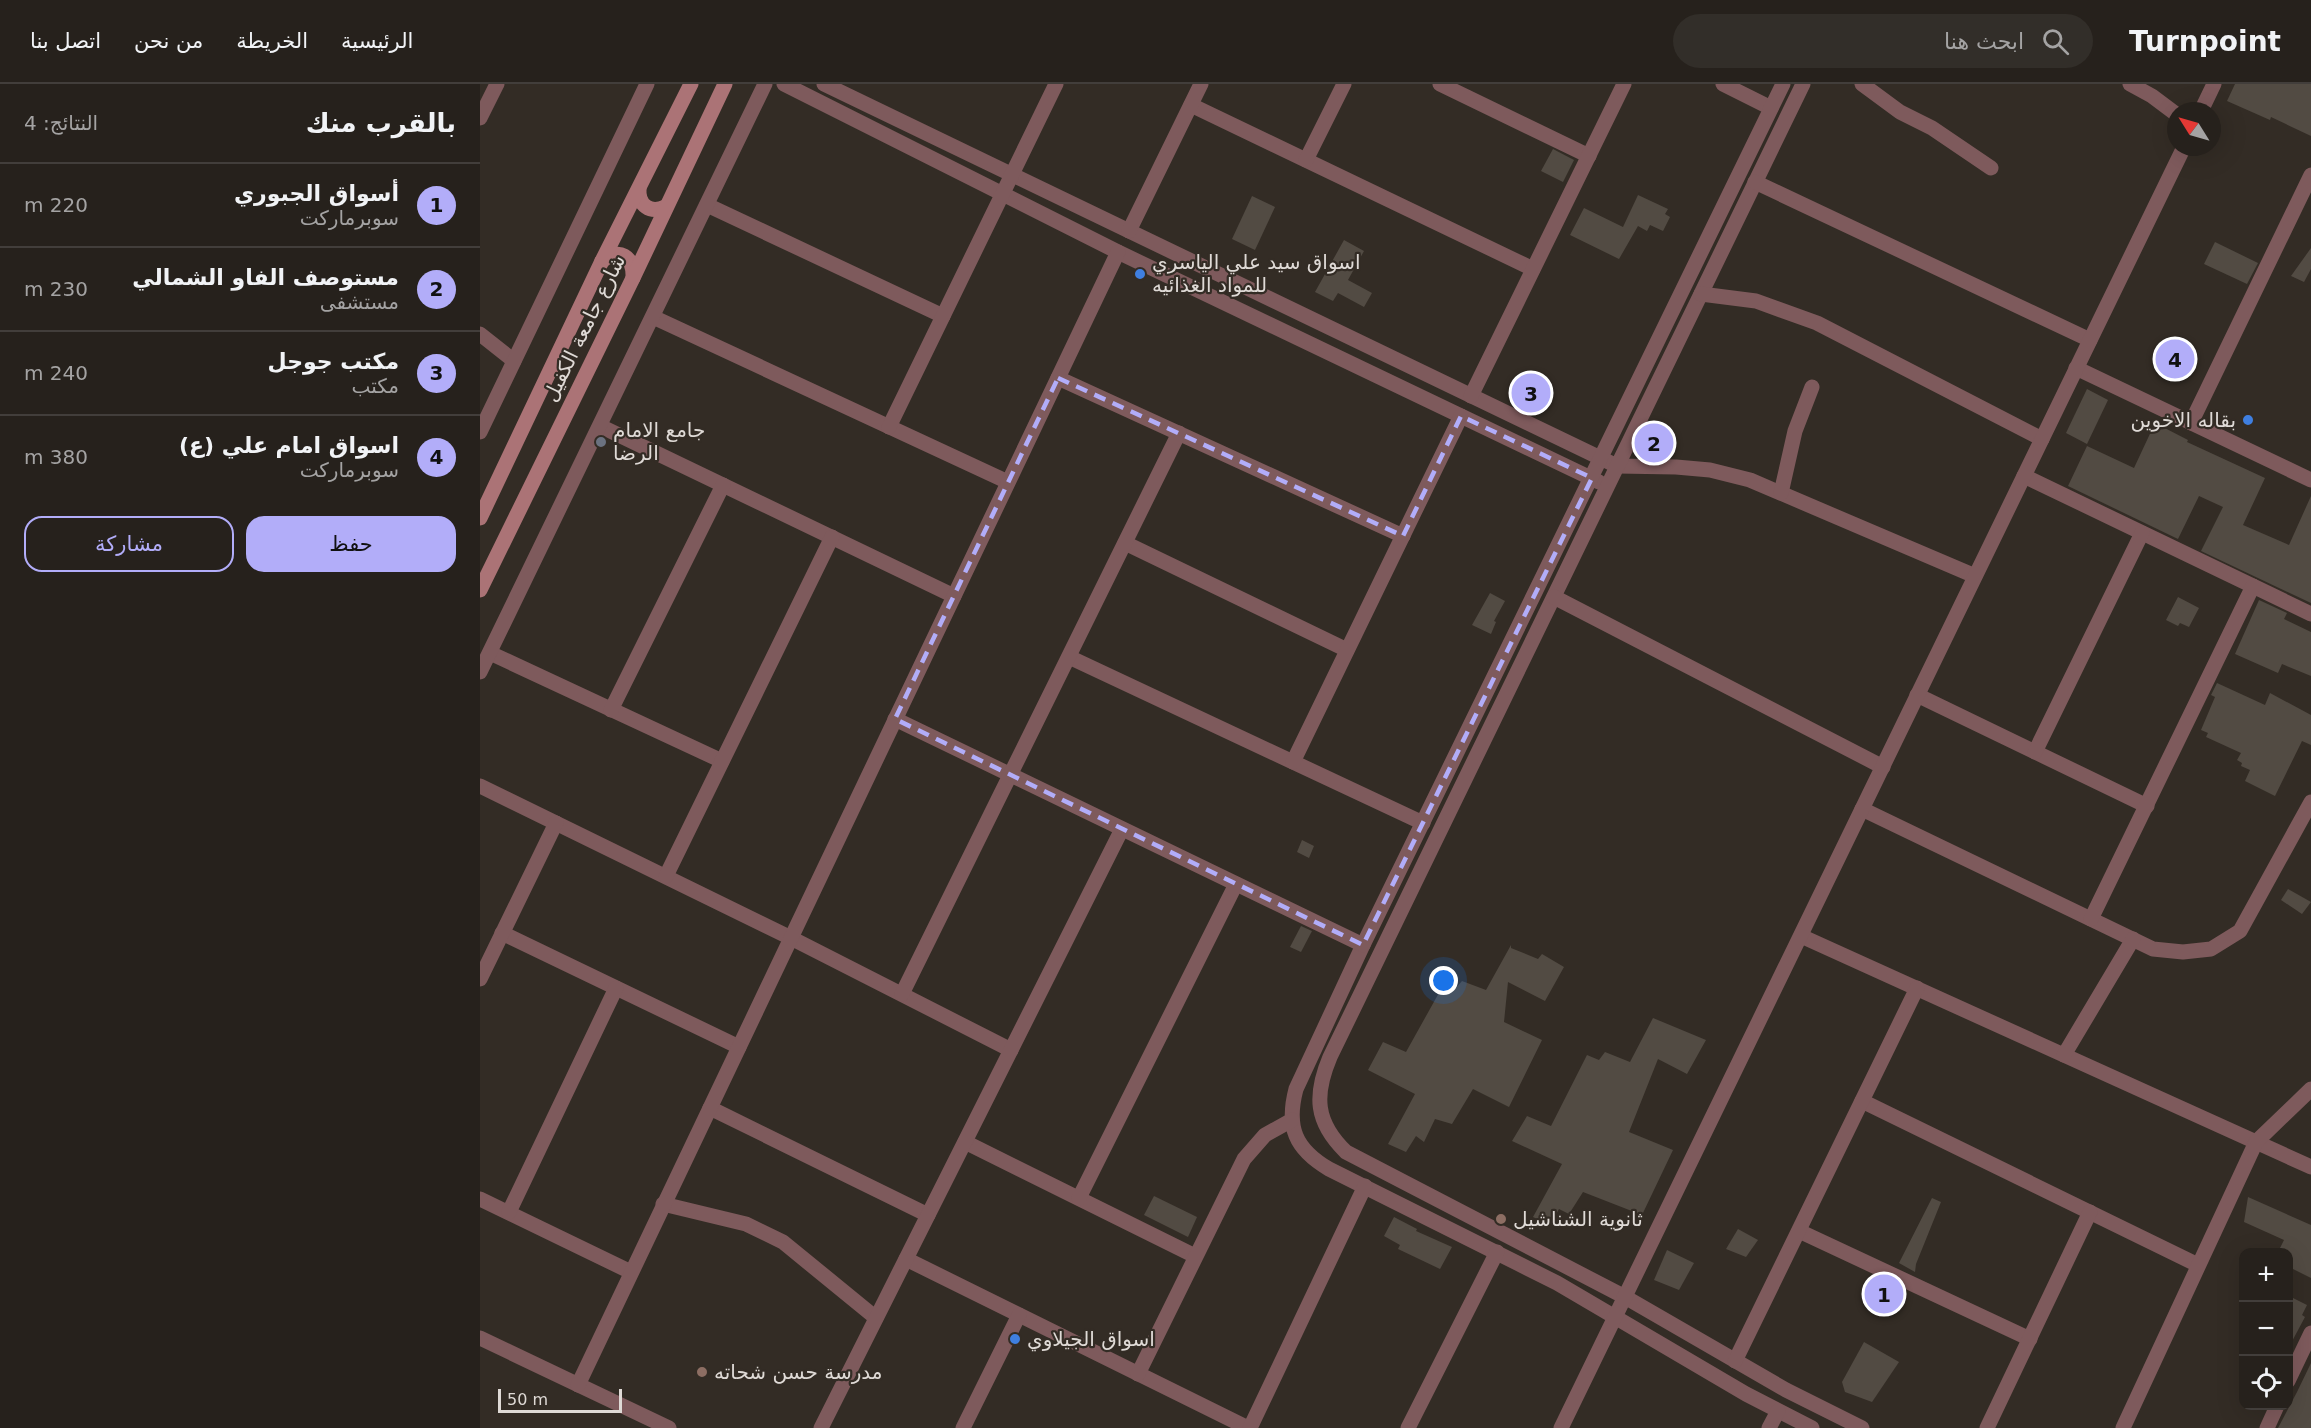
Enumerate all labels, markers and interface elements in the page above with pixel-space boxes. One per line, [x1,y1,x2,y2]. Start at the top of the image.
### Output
search box [1673,14,2093,68]
icon: search [2039,25,2072,58]
text: Turnpoint [2129,25,2281,58]
text: اتصل بنا [30,29,101,53]
text: من نحن [134,29,203,53]
text: الخريطة [236,29,308,53]
text: الرئيسية [341,29,413,53]
text: ابحث هنا [1944,29,2024,54]
north arrow [2167,102,2221,156]
text: بالقرب منك [306,108,456,138]
text: النتائج: 4 [24,111,98,135]
text: أسواق الجبوري [234,181,399,206]
text: 220 m [24,193,88,217]
text: 1 [430,193,443,217]
text: سوبرماركت [300,206,399,230]
place label: اسواق سيد علي الياسري للمواد الغذائيه [1152,250,1361,297]
street label: شارع جامعة الكفيل [538,251,630,405]
text: مستوصف الفاو الشمالي [132,265,399,290]
marker: اسواق سيد علي الياسري للمواد الغذائيه [1133,267,1147,281]
text: 230 m [24,277,88,301]
text: 2 [430,277,443,301]
text: مستشفى [320,290,399,314]
pin: 4 [2156,336,2194,382]
text: مكتب جوجل [268,349,399,374]
text: 240 m [24,361,88,385]
text: 3 [430,361,443,385]
pin: 3 [1512,370,1550,416]
text: مكتب [352,374,399,398]
place label: بقاله الاخوين [2131,408,2236,432]
marker: بقاله الاخوين [2241,413,2255,427]
place label: جامع الامام الرضا [613,418,705,465]
pin: 2 [1634,420,1674,466]
text: اسواق امام علي (ع) [179,433,399,458]
marker: جامع الامام الرضا [594,435,608,449]
text: 380 m [24,445,88,469]
text: 4 [430,445,443,469]
text: سوبرماركت [300,458,399,482]
button: مشاركة [24,516,234,572]
button: حفظ [246,516,456,572]
your location [1429,966,1458,995]
place label: ثانوية الشناشيل [1513,1207,1643,1231]
marker: ثانوية الشناشيل [1494,1212,1508,1226]
map controls [2239,1248,2293,1410]
button: + [2239,1248,2293,1302]
pin: 1 [1864,1272,1904,1316]
button: − [2239,1302,2293,1356]
place label: اسواق الجيلاوي [1027,1327,1155,1352]
marker: اسواق الجيلاوي [1008,1332,1022,1346]
button: locate [2239,1356,2293,1410]
place label: مدرسة حسن شحاته [714,1360,883,1384]
marker: مدرسة حسن شحاته [695,1365,709,1379]
scale bar [498,1386,622,1414]
text: 50 m [507,1390,548,1409]

